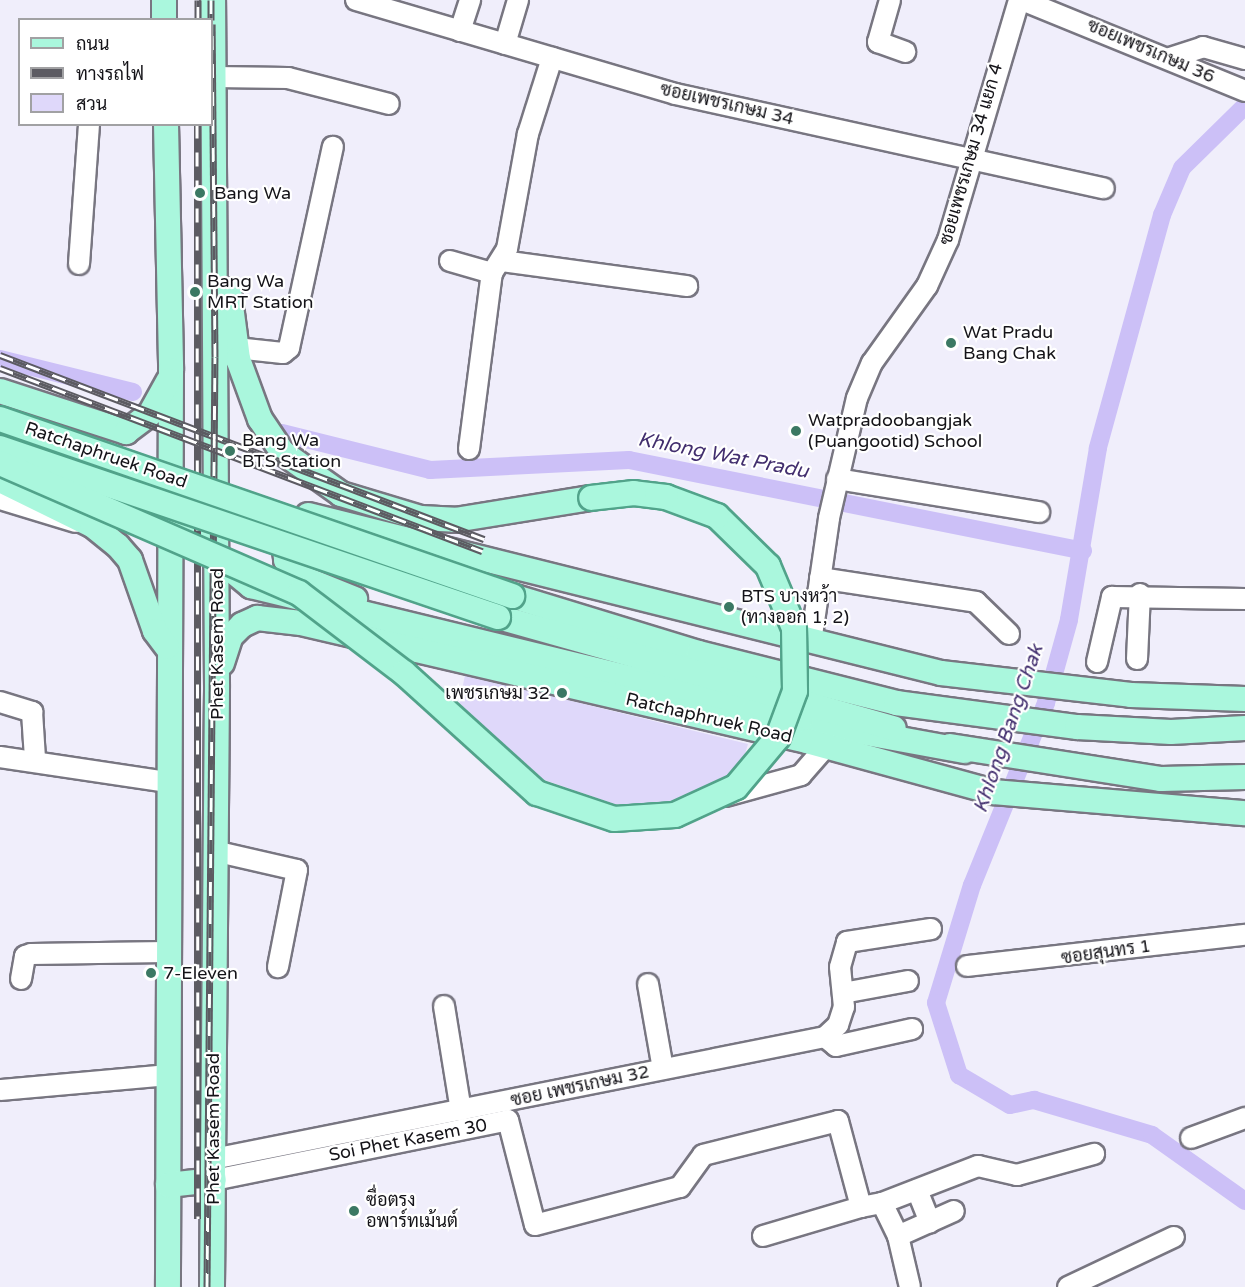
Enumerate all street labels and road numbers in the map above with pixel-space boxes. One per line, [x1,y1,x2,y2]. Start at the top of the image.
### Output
street label: ซอยเพชรเกษม 36 [1084,14,1218,88]
street label: ซอยเพชรเกษม 34 แยก 4 [935,61,1007,247]
street label: ซอยเพชรเกษม 34 [658,78,796,130]
street label: Ratchaphruek Road [22,417,190,493]
street label: Phet Kasem Road [206,568,228,720]
street label: Ratchaphruek Road [624,688,794,748]
street label: ซอยสุนทร 1 [1060,935,1152,969]
street label: Phet Kasem Road [202,1053,224,1205]
street label: ซอย เพชรเกษม 32 [509,1061,651,1111]
street label: Soi Phet Kasem 30 [327,1114,489,1166]

